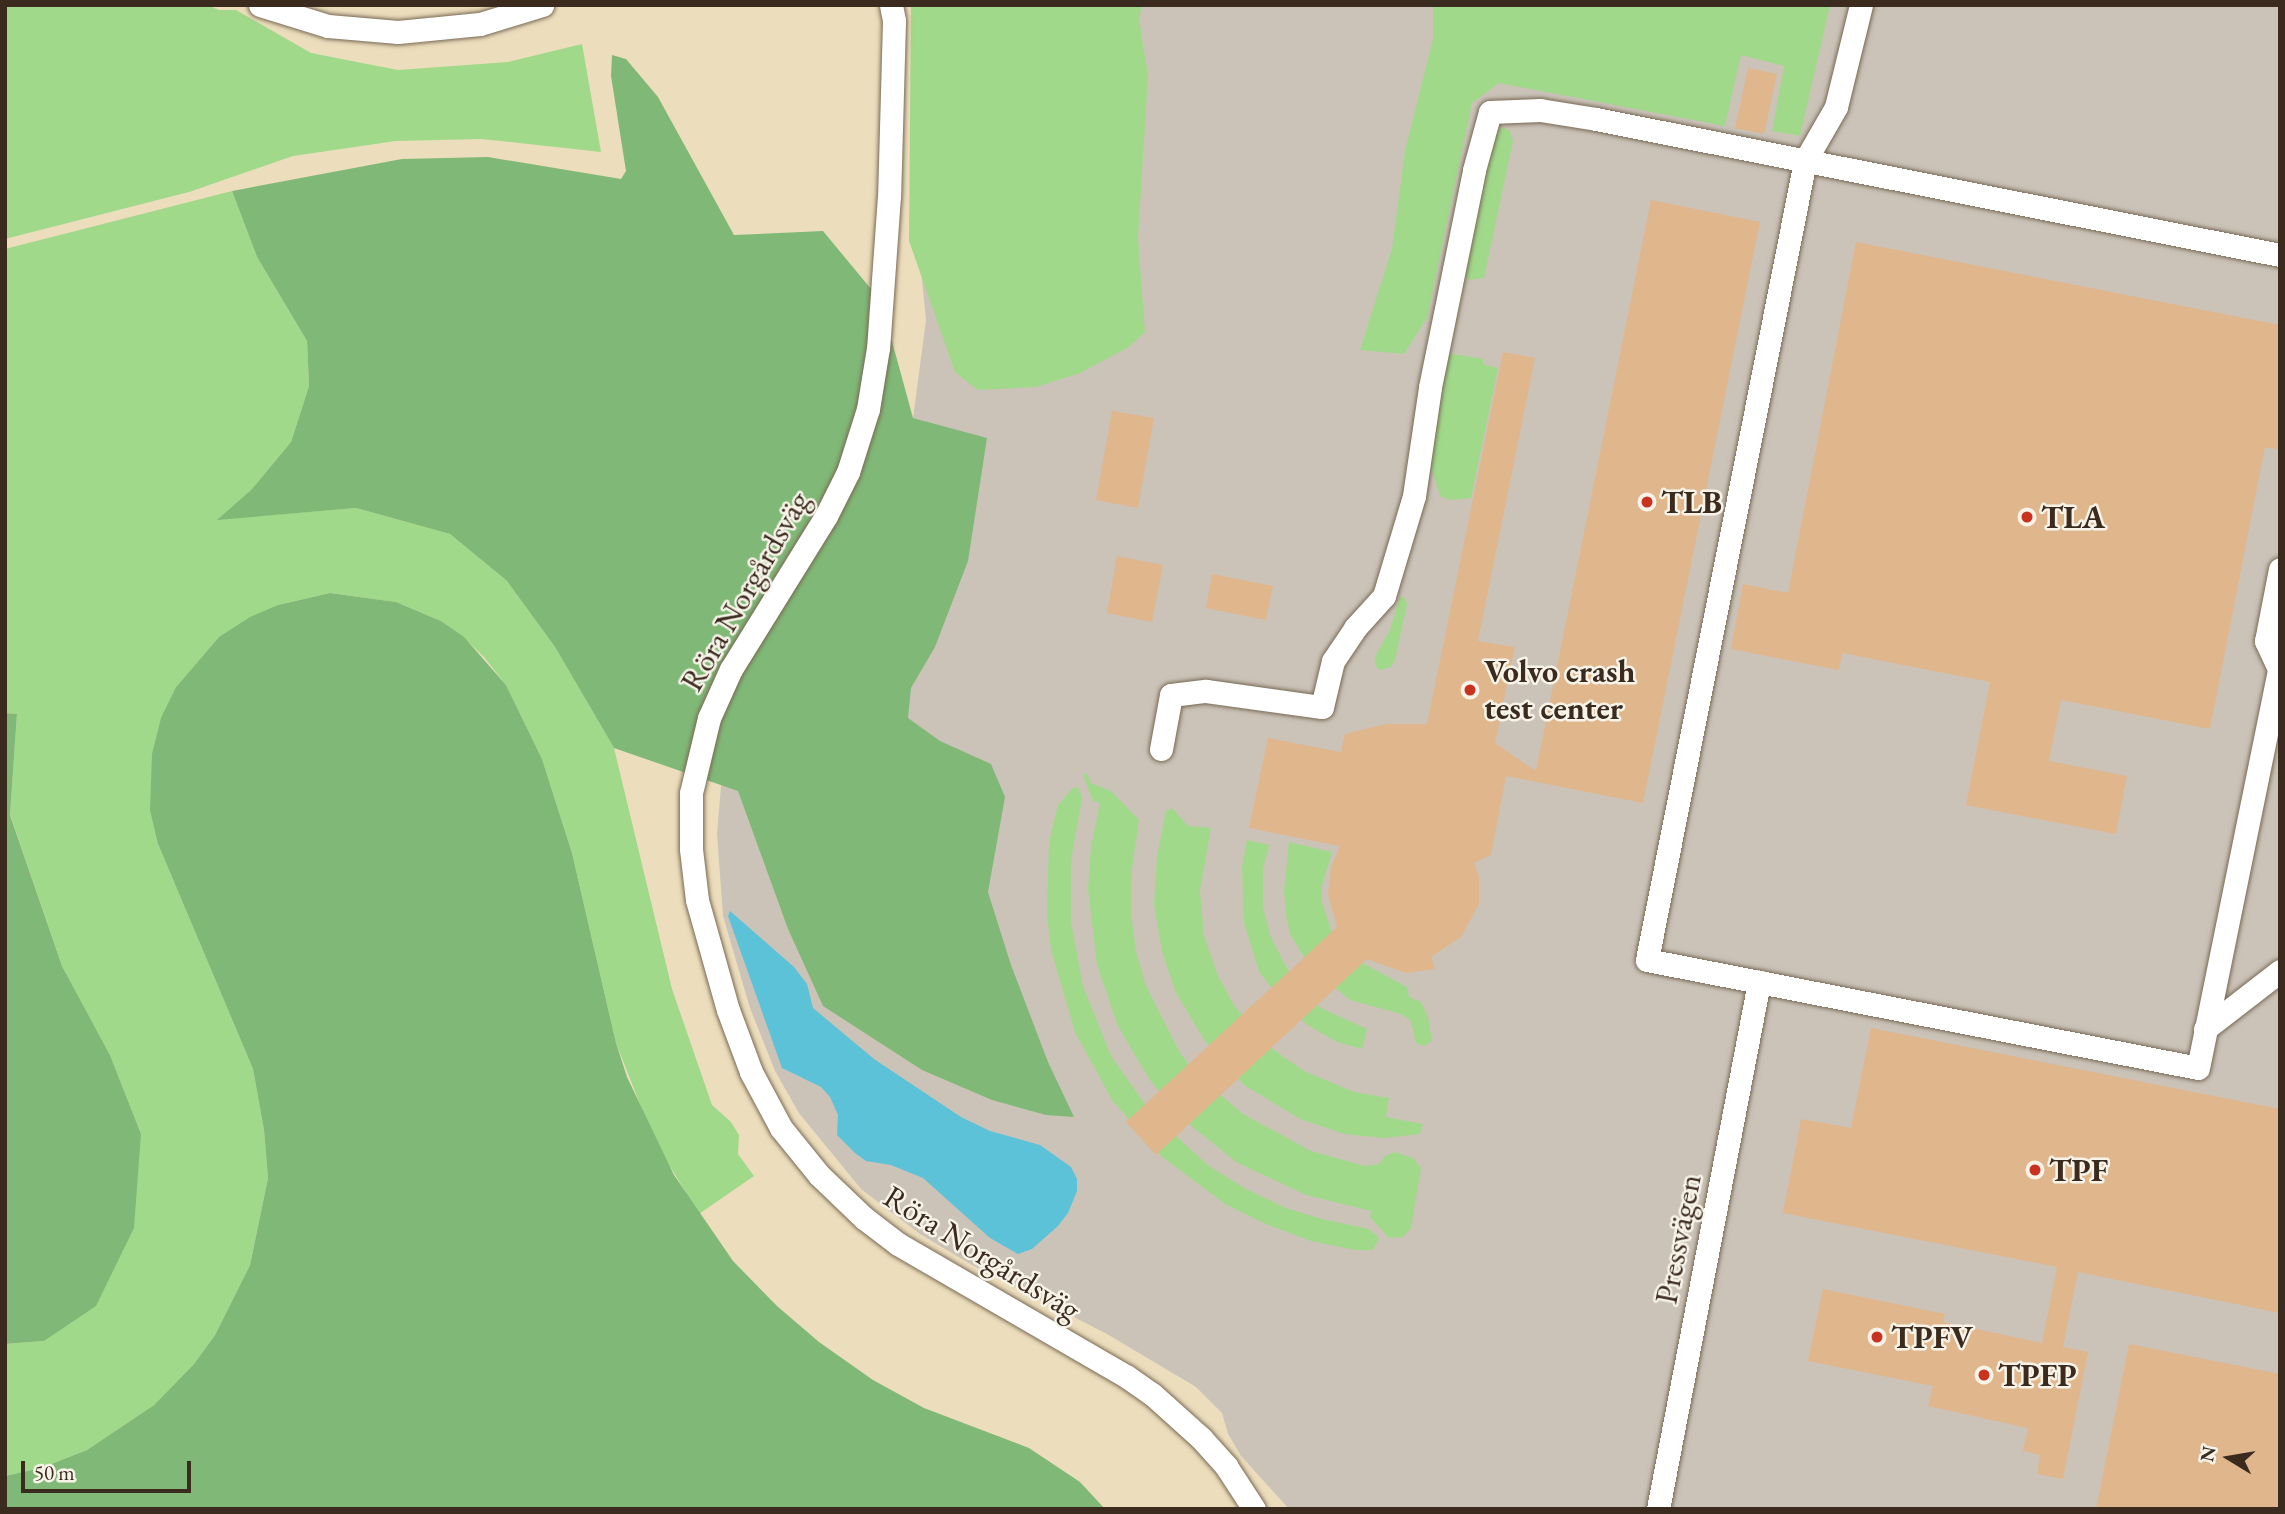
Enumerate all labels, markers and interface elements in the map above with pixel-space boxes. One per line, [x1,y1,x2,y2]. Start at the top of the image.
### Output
place label: TLB [1661,483,1722,521]
street label: Röra Norgårdsväg [672,484,818,698]
marker: TLB [1639,494,1655,510]
place label: TLA [2041,498,2105,536]
marker: TLA [2019,509,2035,525]
place label: Volvo crash test center [1484,653,1635,728]
marker: Volvo crash test center [1462,682,1478,698]
place label: TPF [2049,1151,2108,1189]
marker: TPF [2027,1162,2043,1178]
street label: Pressvägen [1647,1171,1709,1307]
street label: Röra Norgårdsväg [877,1177,1087,1329]
place label: TPFV [1891,1318,1973,1356]
marker: TPFV [1869,1329,1885,1345]
place label: TPFP [1998,1356,2077,1394]
marker: TPFP [1976,1367,1992,1383]
north arrow [2194,1423,2264,1493]
text: N [2194,1444,2222,1464]
scale bar [24,1448,194,1492]
text: 50 m [34,1459,75,1486]

